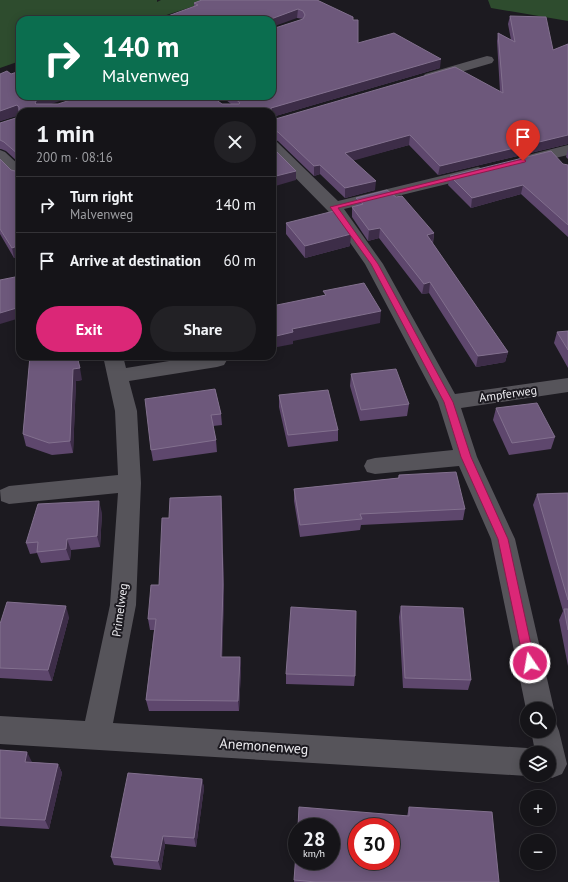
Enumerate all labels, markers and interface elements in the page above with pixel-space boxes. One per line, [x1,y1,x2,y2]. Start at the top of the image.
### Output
text: 140 m [102,28,179,65]
icon: right [36,32,88,84]
text: Malvenweg [102,64,190,87]
text: 1 min [36,118,95,149]
pin [506,120,540,161]
button: close [214,121,256,163]
icon: arrive [512,126,534,148]
text: 200 m · 08:16 [36,149,113,166]
text: Turn right [70,187,133,206]
icon: right [36,194,58,216]
text: 140 m [215,195,256,214]
text: Malvenweg [70,206,133,223]
icon: arrive [36,250,58,272]
text: Arrive at destination [70,251,201,270]
text: 60 m [223,251,256,270]
button: Exit [36,306,142,352]
button: Share [150,306,256,352]
street label: Ampferweg [478,382,538,405]
street label: Primelweg [108,582,131,638]
position arrow [509,642,551,684]
map controls [520,702,556,870]
button: search [520,702,556,738]
street label: Anemonenweg [219,734,309,758]
button: layers [520,746,556,782]
button: + [520,790,556,826]
speed limit sign: 30 [348,818,400,870]
text: 28 [303,826,325,852]
button: − [520,834,556,870]
text: km/h [303,847,325,860]

